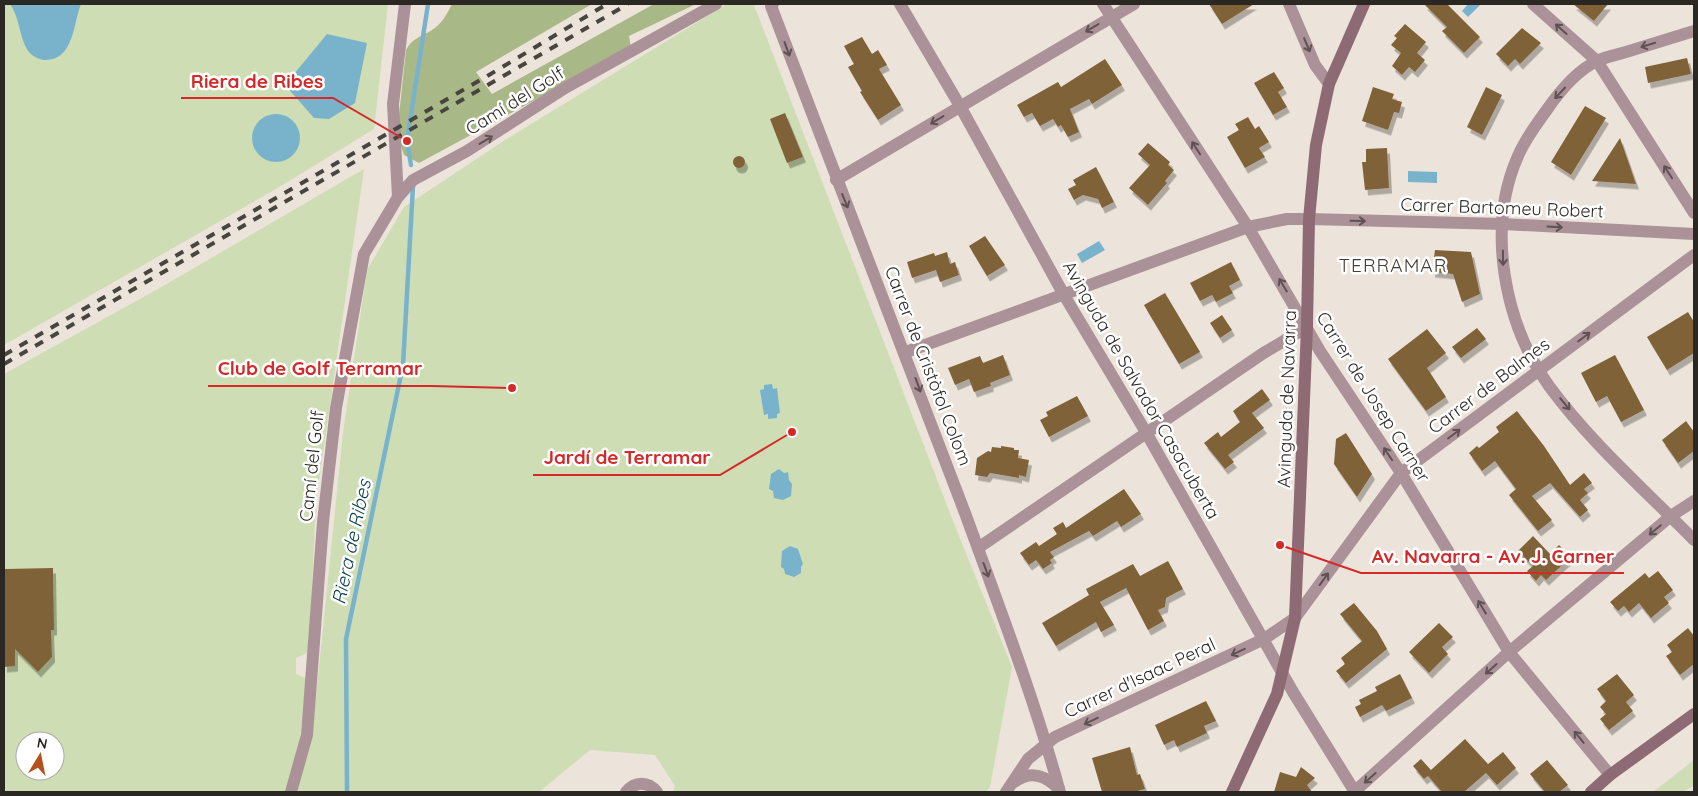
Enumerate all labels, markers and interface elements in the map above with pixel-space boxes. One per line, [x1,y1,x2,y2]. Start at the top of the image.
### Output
one-way arrow [1555,23,1568,35]
one-way arrow [1086,24,1100,34]
one-way arrow [1302,37,1312,52]
one-way arrow [783,41,792,56]
one-way arrow [1640,41,1656,51]
street label: Camí del Golf [461,61,569,140]
callout: Riera de Ribes [181,64,333,98]
text: Riera de Ribes [191,69,323,93]
one-way arrow [1554,86,1566,99]
one-way arrow [931,115,945,125]
one-way arrow [479,134,493,144]
one-way arrow [1191,141,1201,155]
one-way arrow [1663,165,1673,179]
street label: Carrer Bartomeu Robert [1400,192,1604,223]
one-way arrow [840,193,850,208]
one-way arrow [1349,216,1365,225]
one-way arrow [1547,222,1563,231]
one-way arrow [1498,249,1508,265]
district label: TERRAMAR [1339,253,1447,277]
street label: Avinguda de Salvador Casacuberta [1058,256,1225,523]
street label: Carrer de Cristòfol Colom [880,263,977,469]
one-way arrow [1277,279,1287,293]
street label: Carrer de Josep Carner [1312,307,1435,486]
street label: Avinguda de Navarra [1272,310,1301,488]
one-way arrow [1577,331,1590,342]
street label: Carrer de Balmes [1424,333,1554,439]
callout: Club de Golf Terramar [208,352,432,386]
text: Club de Golf Terramar [218,356,422,380]
one-way arrow [914,377,923,392]
one-way arrow [1559,398,1571,411]
street label: Camí del Golf [294,409,329,523]
one-way arrow [1447,428,1460,439]
callout: Jardí de Terramar [533,441,720,475]
text: Jardí de Terramar [543,445,711,469]
one-way arrow [1383,447,1393,461]
water label: Riera de Ribes [326,476,376,606]
one-way arrow [1649,525,1662,536]
callout: Av. Navarra - Av. J. Carner [1361,539,1624,573]
text: Av. Navarra - Av. J. Carner [1372,544,1614,568]
one-way arrow [982,562,991,577]
one-way arrow [1319,572,1329,586]
one-way arrow [1477,601,1487,615]
street label: Carrer d'Isaac Peral [1060,632,1219,723]
one-way arrow [1231,647,1246,657]
one-way arrow [1484,663,1497,675]
one-way arrow [1084,716,1099,726]
north arrow [15,731,65,781]
one-way arrow [1574,731,1585,744]
text: N [36,733,49,753]
one-way arrow [1364,772,1377,784]

